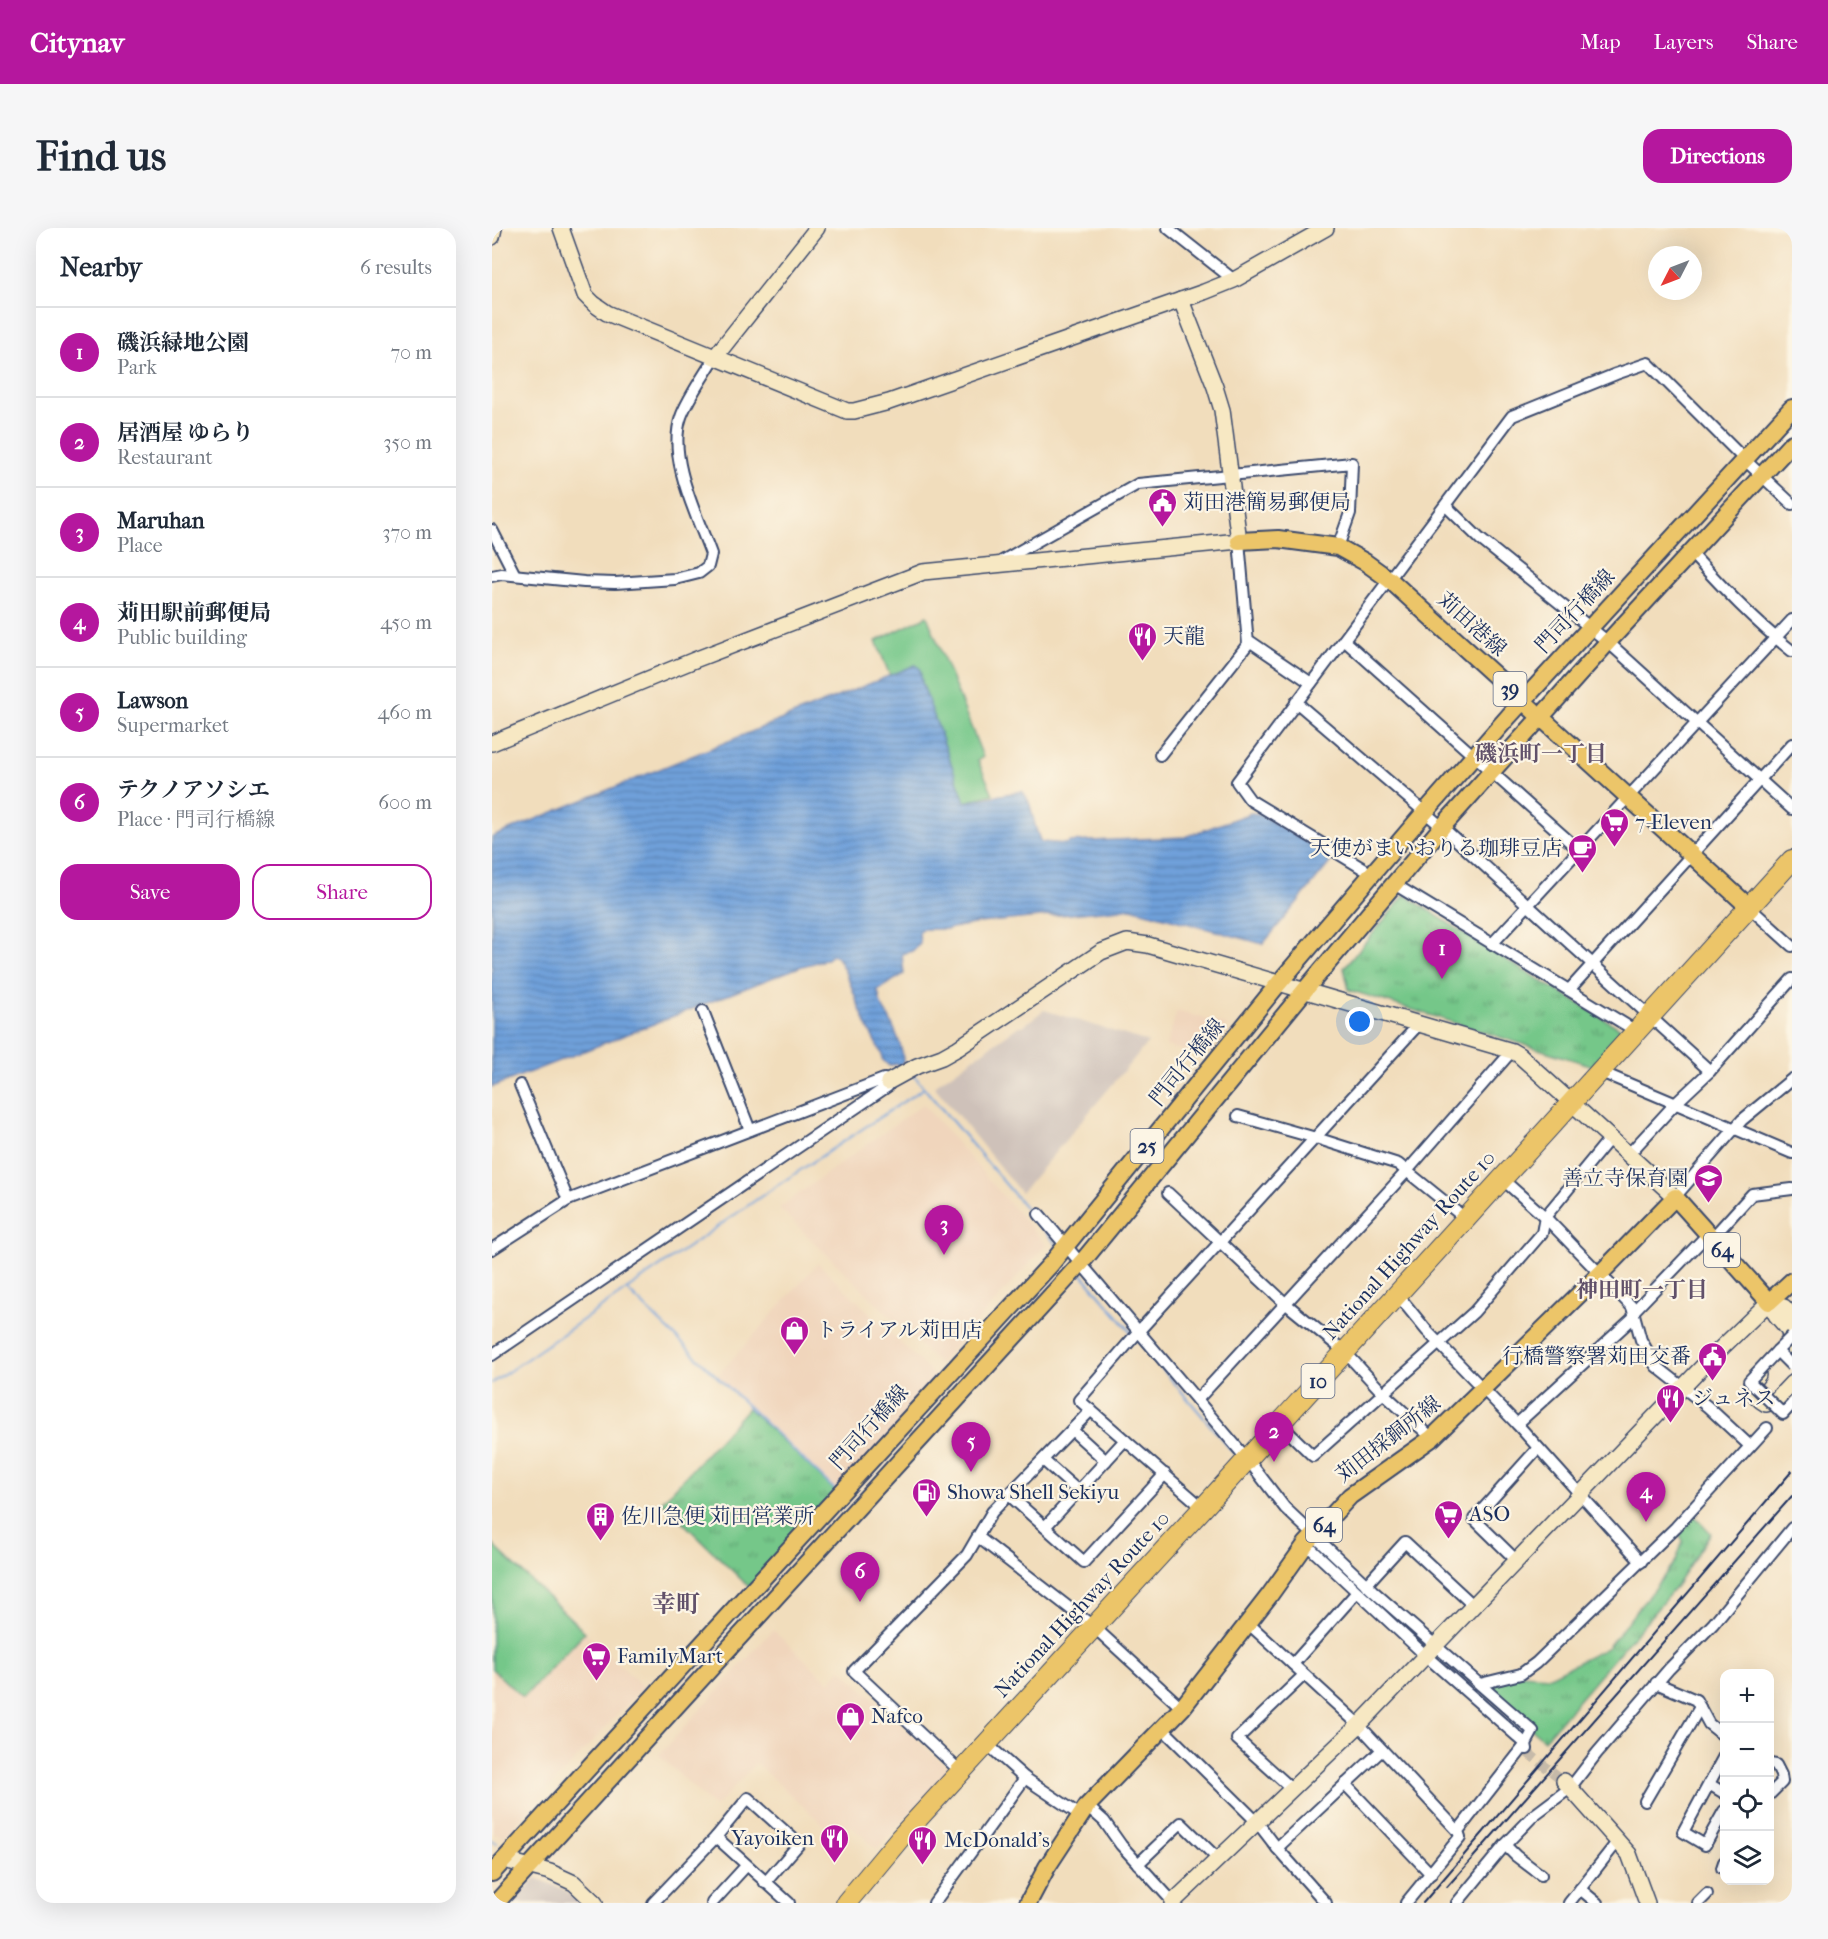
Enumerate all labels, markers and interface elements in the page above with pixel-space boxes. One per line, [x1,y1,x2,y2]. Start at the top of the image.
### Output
text: Citynav [30,26,124,59]
text: Map [1580,30,1621,54]
text: Layers [1654,30,1713,54]
text: Share [1746,30,1798,54]
button: Directions [1643,129,1792,183]
text: Find us [36,132,166,181]
north arrow [1648,246,1702,300]
text: Nearby [60,252,142,283]
text: 6 results [360,256,432,279]
text: 磯浜緑地公園 [117,330,249,356]
text: 1 [76,341,83,364]
text: 70 m [390,341,432,364]
text: Park [117,356,157,379]
text: 居酒屋 ゆらり [117,420,254,446]
text: 2 [74,431,85,454]
text: 350 m [383,431,432,454]
text: Restaurant [117,446,213,469]
public building icon: 苅田港簡易郵便局 [1146,486,1178,528]
place label: 苅田港簡易郵便局 [1183,490,1351,514]
text: Maruhan [117,508,204,534]
text: 3 [75,521,84,544]
text: 370 m [382,521,432,544]
text: Place [117,534,163,557]
street label: 門司行橋線 [1530,564,1620,658]
street label: 苅田港線 [1433,587,1511,661]
text: 苅田駅前郵便局 [117,600,271,626]
text: 4 [74,611,85,634]
text: 450 m [380,611,432,634]
restaurant icon: 天龍 [1126,620,1158,662]
place label: 天龍 [1163,624,1205,648]
text: Public building [117,626,247,649]
road number: 39 [1494,672,1526,706]
text: Lawson [117,688,188,714]
text: 5 [75,701,84,724]
text: 460 m [377,701,432,724]
text: Supermarket [117,714,229,737]
district label: 磯浜町一丁目 [1475,741,1607,767]
text: テクノアソシエ [117,777,270,803]
text: 6 [74,791,85,814]
text: 600 m [378,791,432,814]
supermarket icon: 7-Eleven [1598,806,1630,848]
text: Place · 門司行橋線 [117,808,275,831]
place label: 7-Eleven [1635,810,1712,834]
cafe icon: 天使がまいおりる珈琲豆店 [1567,832,1599,874]
place label: 天使がまいおりる珈琲豆店 [1310,836,1562,860]
button: Save [60,864,240,920]
button: Share [252,864,432,920]
pin: 1 [1422,930,1462,979]
your location [1345,1007,1374,1036]
street label: 門司行橋線 [1145,1014,1229,1110]
road number: 25 [1130,1129,1164,1163]
street label: National Highway Route 10 [1318,1146,1500,1344]
school or university icon: 善立寺保育園 [1693,1162,1725,1204]
place label: 善立寺保育園 [1562,1166,1688,1190]
pin: 3 [924,1206,964,1255]
road number: 64 [1704,1233,1740,1267]
district label: 神田町一丁目 [1576,1277,1708,1303]
shop icon: トライアル苅田店 [779,1314,811,1356]
place label: トライアル苅田店 [816,1318,982,1342]
public building icon: 行橋警察署苅田交番 [1696,1340,1728,1382]
place label: 行橋警察署苅田交番 [1502,1344,1691,1368]
road number: 10 [1302,1364,1334,1398]
street label: 門司行橋線 [825,1380,913,1474]
restaurant icon: ジュネス [1655,1382,1687,1424]
place label: ジュネス [1692,1386,1776,1410]
street label: 苅田採銅所線 [1331,1391,1445,1487]
pin: 2 [1254,1412,1294,1462]
pin: 5 [952,1422,990,1472]
pin: 4 [1626,1472,1666,1522]
fuel station icon: Showa Shell Sekiyu [910,1476,942,1518]
place label: Showa Shell Sekiyu [947,1480,1119,1504]
supermarket icon: ASO [1432,1498,1464,1540]
building icon: 佐川急便 苅田営業所 [584,1500,616,1542]
place label: ASO [1468,1502,1510,1526]
place label: 佐川急便 苅田営業所 [621,1504,815,1528]
street label: National Highway Route 10 [989,1506,1175,1702]
road number: 64 [1306,1508,1342,1542]
pin: 6 [840,1552,880,1602]
district label: 幸町 [652,1590,700,1618]
supermarket icon: FamilyMart [580,1640,612,1682]
place label: FamilyMart [617,1644,724,1668]
map controls [1720,1669,1774,1885]
button: + [1720,1669,1774,1723]
shop icon: Nafco [834,1700,866,1742]
place label: Nafco [871,1704,923,1728]
button: − [1720,1723,1774,1777]
button: locate [1720,1777,1774,1831]
restaurant icon: Yayoiken [819,1822,851,1864]
restaurant icon: McDonald's [907,1824,939,1866]
place label: Yayoiken [730,1826,814,1850]
place label: McDonald's [944,1828,1050,1852]
button: layers [1720,1831,1774,1885]

